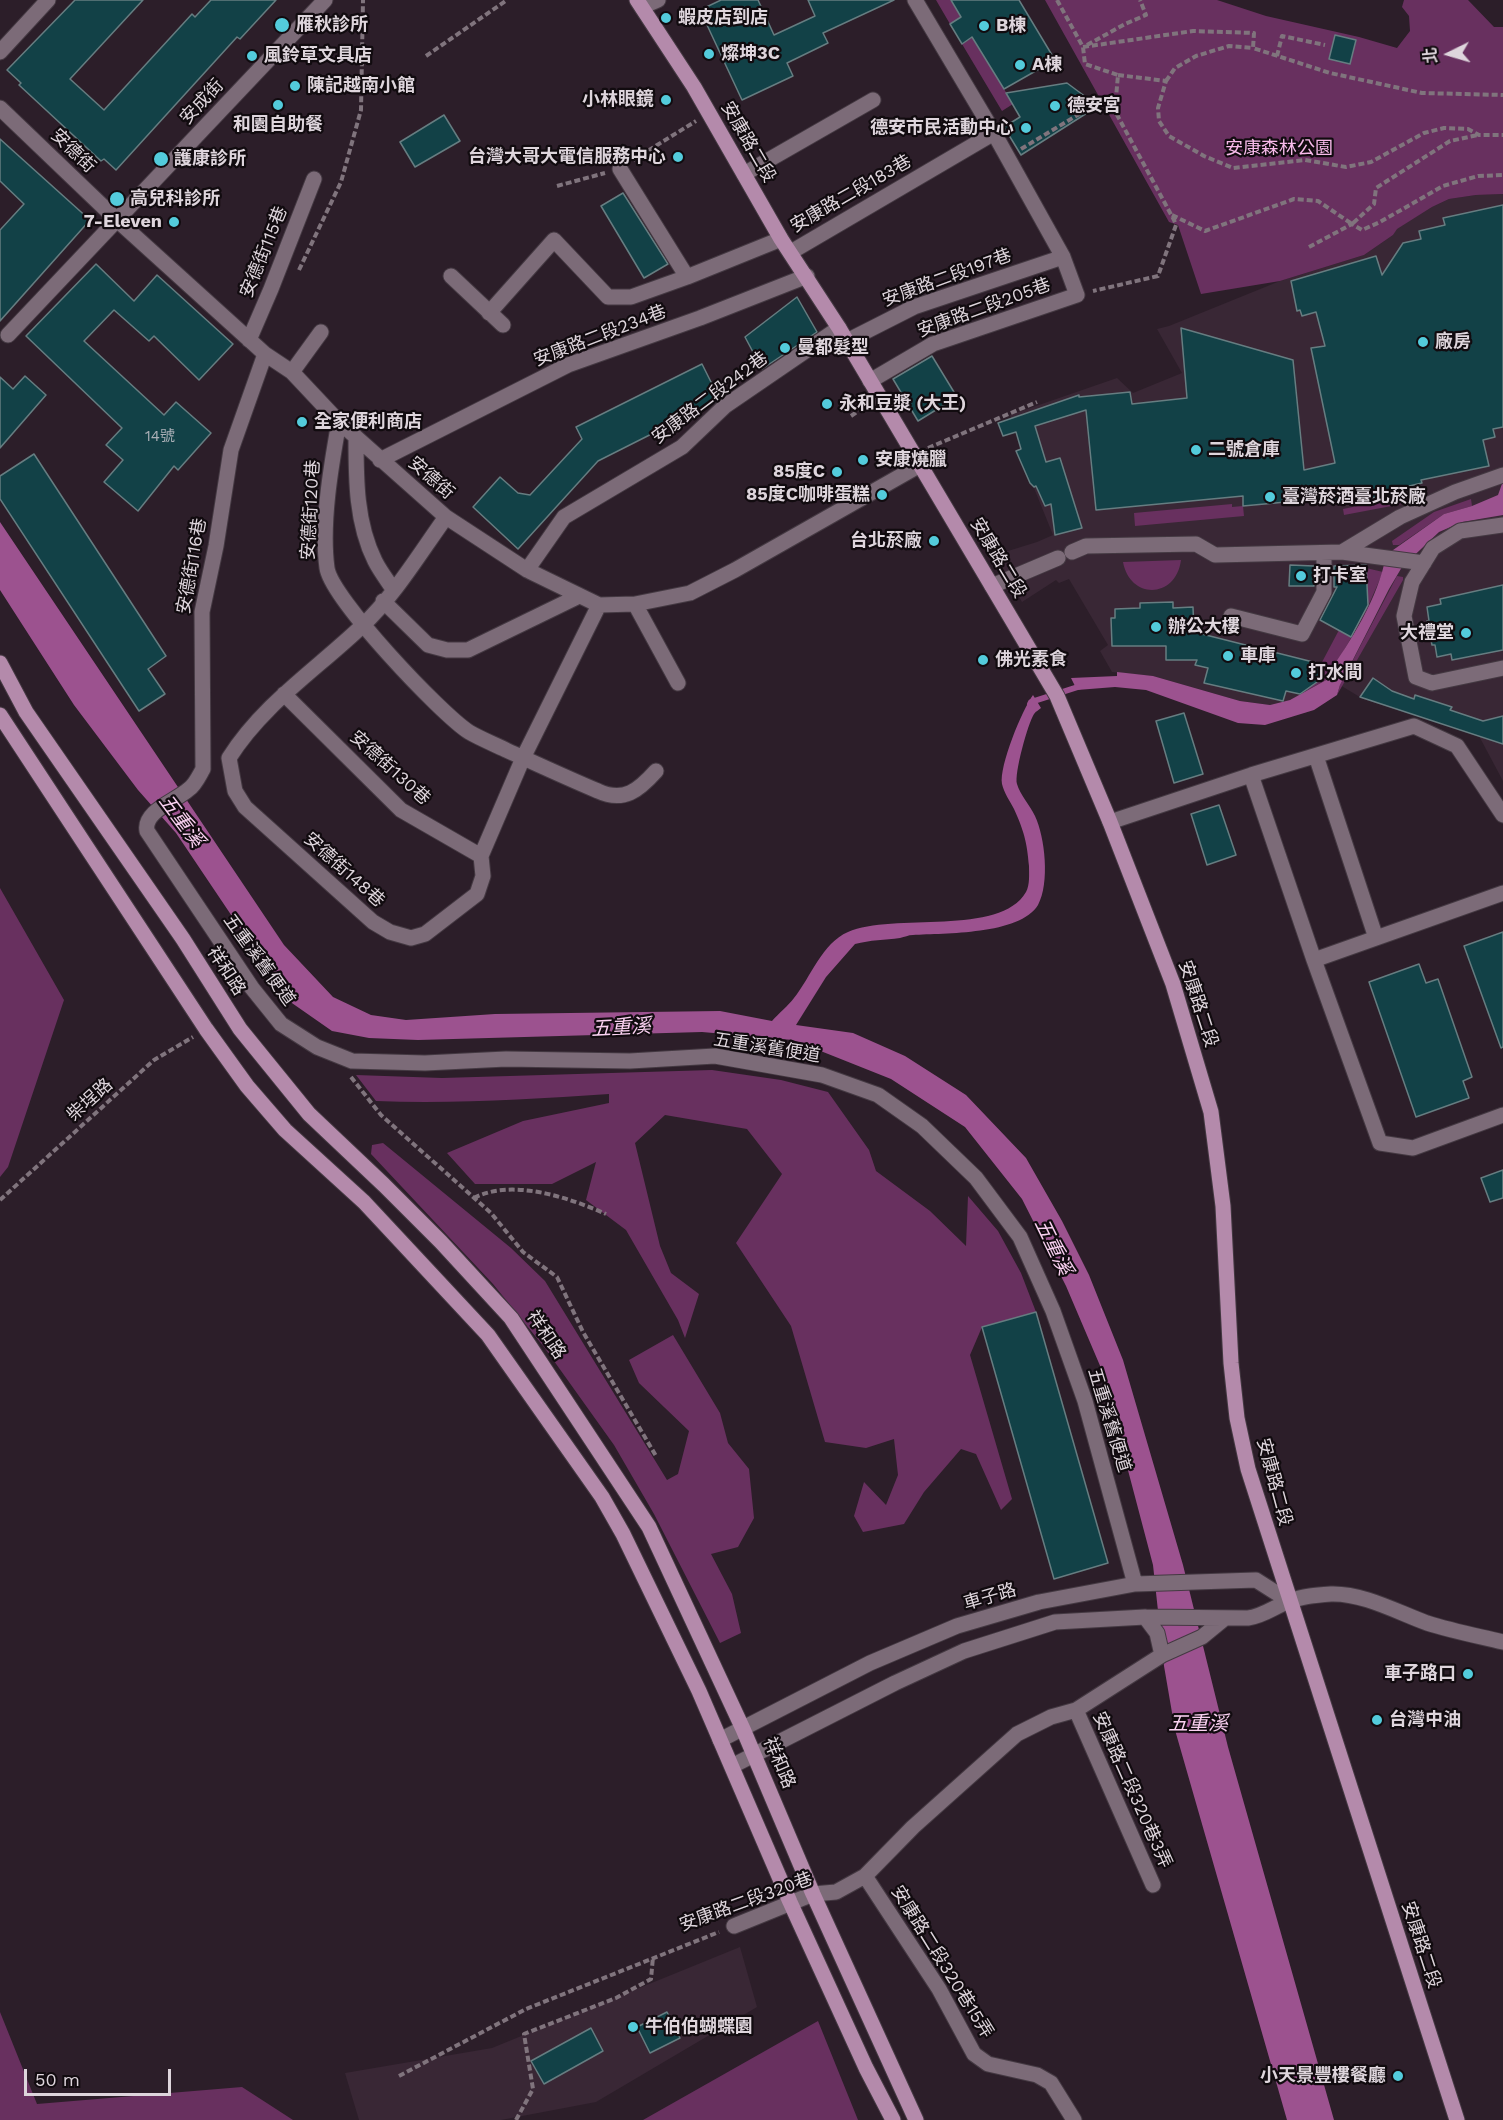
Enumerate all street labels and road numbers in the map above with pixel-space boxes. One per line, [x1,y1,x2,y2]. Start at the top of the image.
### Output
street label: 安成街 [176,75,228,129]
street label: 安康路二段 [716,98,780,186]
street label: 安德街 [46,124,100,178]
street label: 安康路二段183巷 [787,151,915,237]
street label: 安德街115巷 [236,203,292,301]
street label: 安康路二段197巷 [879,245,1015,311]
street label: 安康路二段205巷 [914,274,1054,342]
street label: 安康路二段234巷 [531,301,669,371]
street label: 安康路二段242巷 [648,347,772,449]
street label: 安德街 [404,452,458,504]
street label: 安德街120巷 [298,459,324,561]
street label: 安康路二段 [966,514,1030,602]
street label: 安德街116巷 [173,516,211,616]
street label: 安德街130巷 [345,726,435,810]
street label: 安德街148巷 [299,828,389,912]
street label: 五重溪舊便道 [219,910,299,1010]
street label: 祥和路 [202,942,250,1000]
street label: 安康路二段 [1174,958,1222,1050]
street label: 五重溪舊便道 [712,1029,822,1067]
street label: 柴埕路 [63,1074,117,1126]
street label: 祥和路 [522,1307,570,1363]
street label: 五重溪舊便道 [1083,1365,1135,1475]
street label: 安康路二段 [1252,1436,1296,1528]
street label: 車子路 [961,1579,1019,1615]
street label: 安康路二段320巷3弄 [1088,1709,1176,1871]
street label: 祥和路 [759,1734,799,1792]
street label: 安康路二段320巷 [676,1868,816,1936]
street label: 安康路二段320巷15弄 [886,1882,998,2042]
street label: 安康路二段 [1397,1899,1445,1991]

